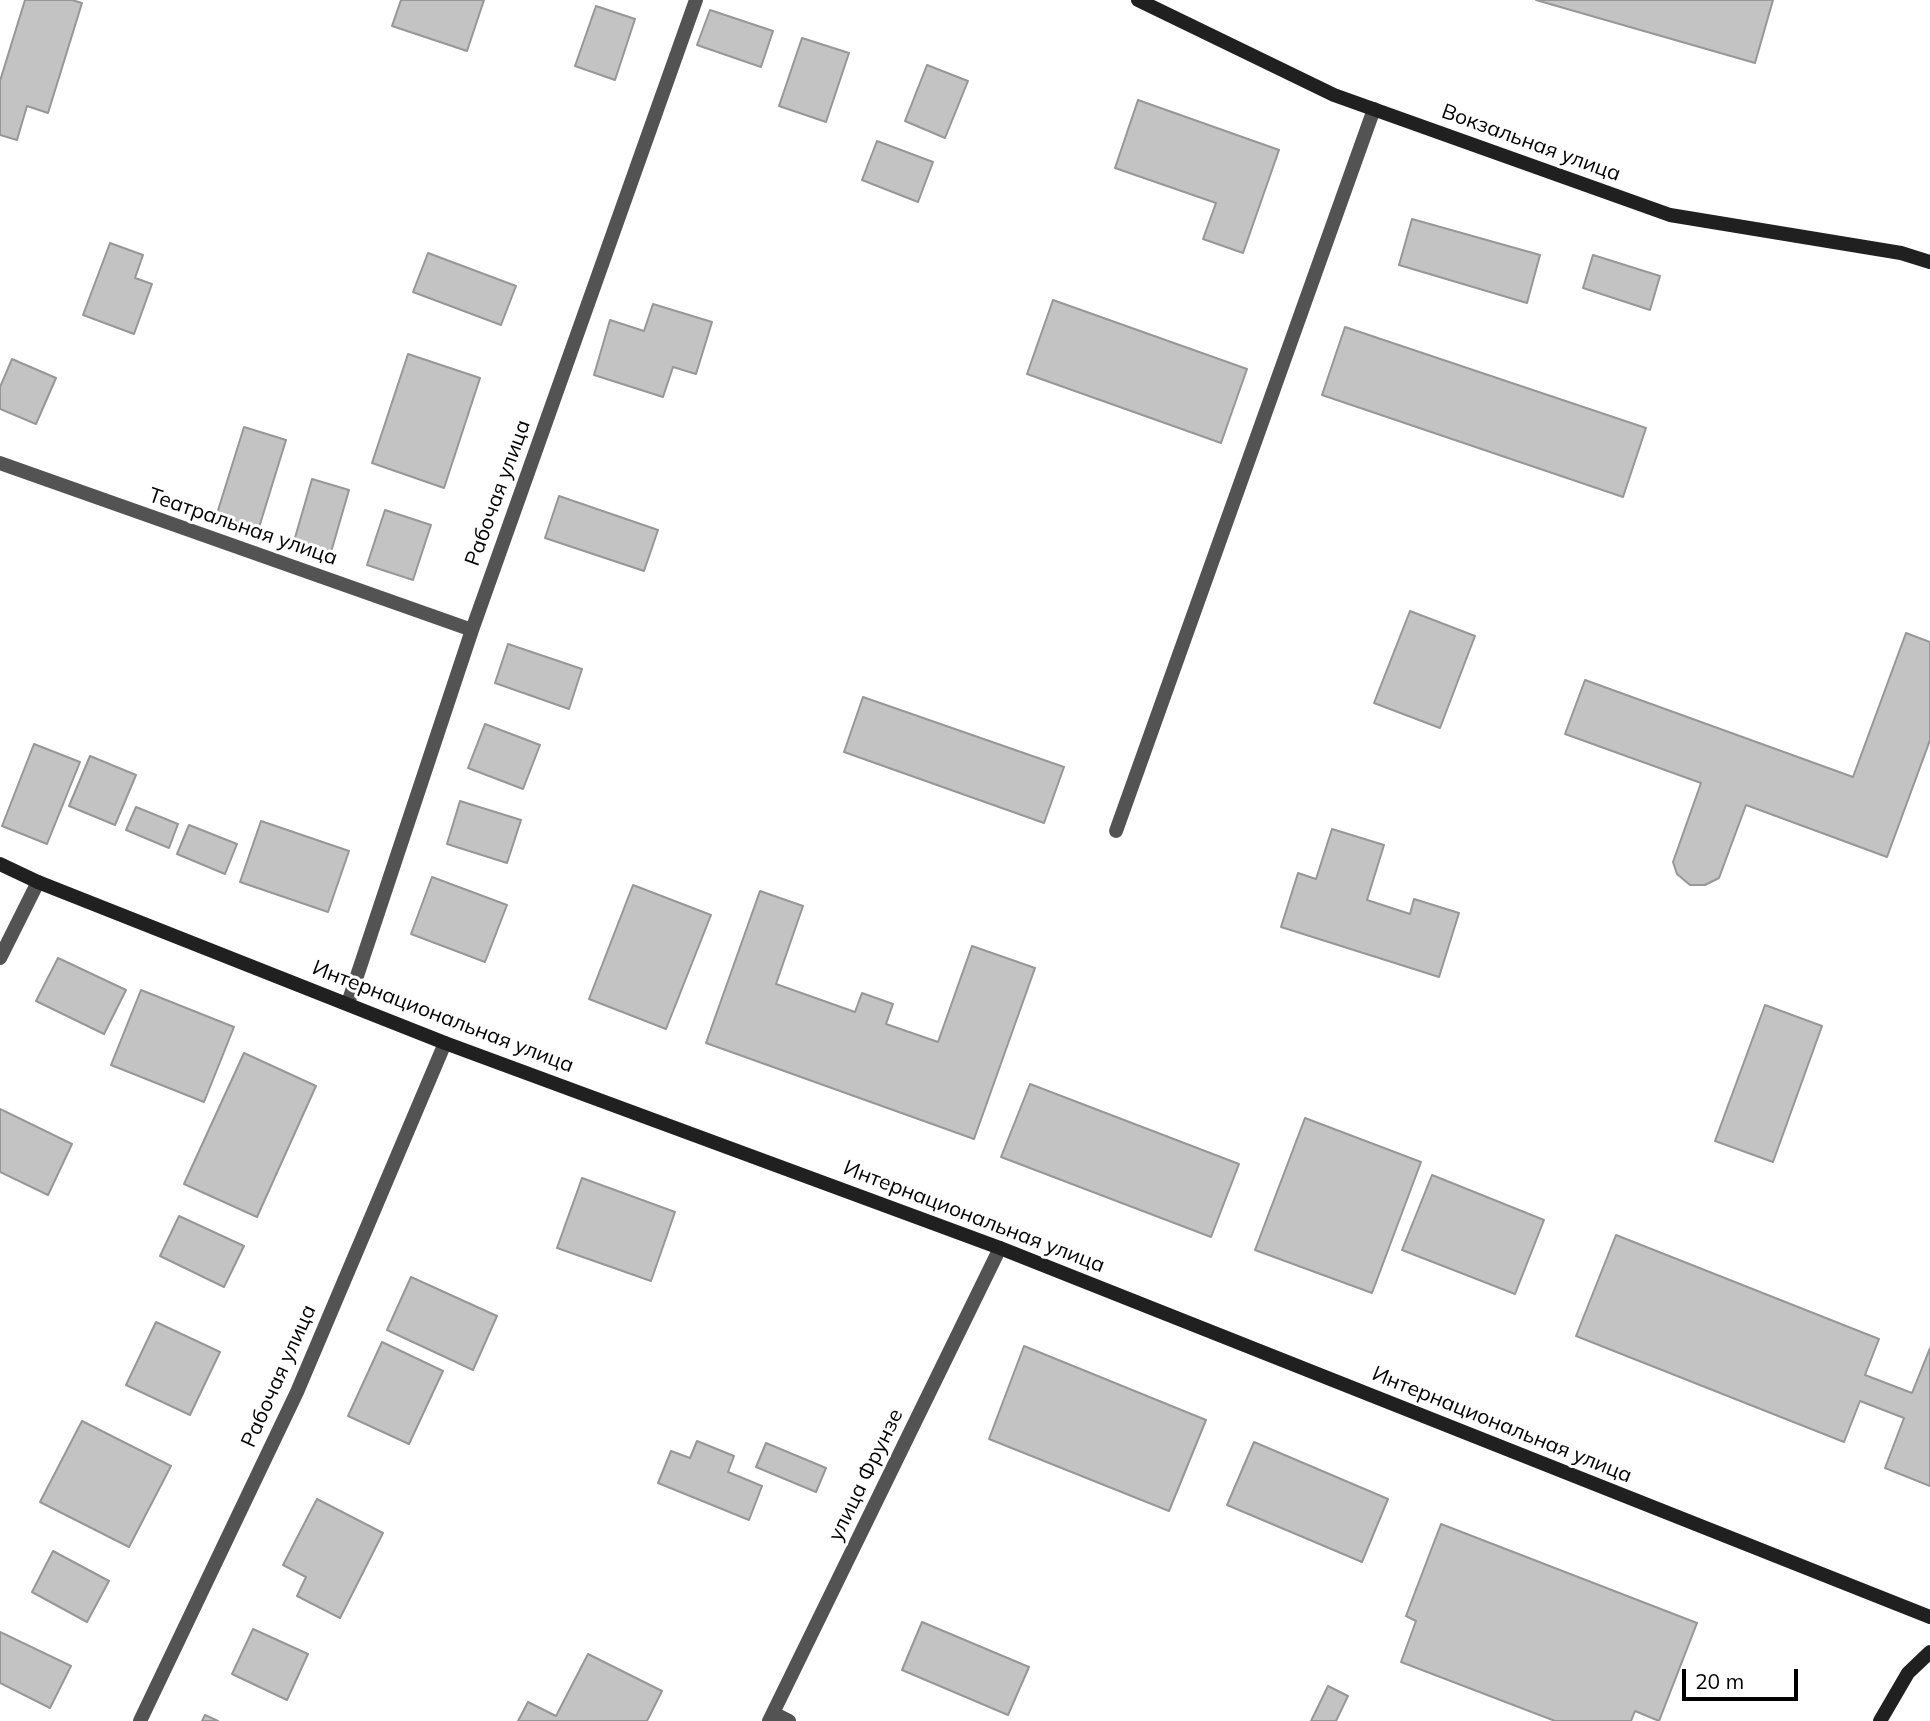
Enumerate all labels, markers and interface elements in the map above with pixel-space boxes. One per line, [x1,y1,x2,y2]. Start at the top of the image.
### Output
street label: Вокзальная улица [1438,99,1624,187]
street label: Рабочая улица [460,417,536,569]
street label: Театральная улица [145,483,341,571]
street label: Интернациональная улица [309,955,577,1079]
street label: Интернациональная улица [840,1155,1108,1279]
street label: Рабочая улица [236,1301,322,1451]
street label: Интернациональная улица [1368,1361,1636,1489]
street label: улица Фрунзе [823,1405,909,1545]
scale bar [1685,1654,1800,1698]
text: 20 m [1695,1668,1744,1694]

